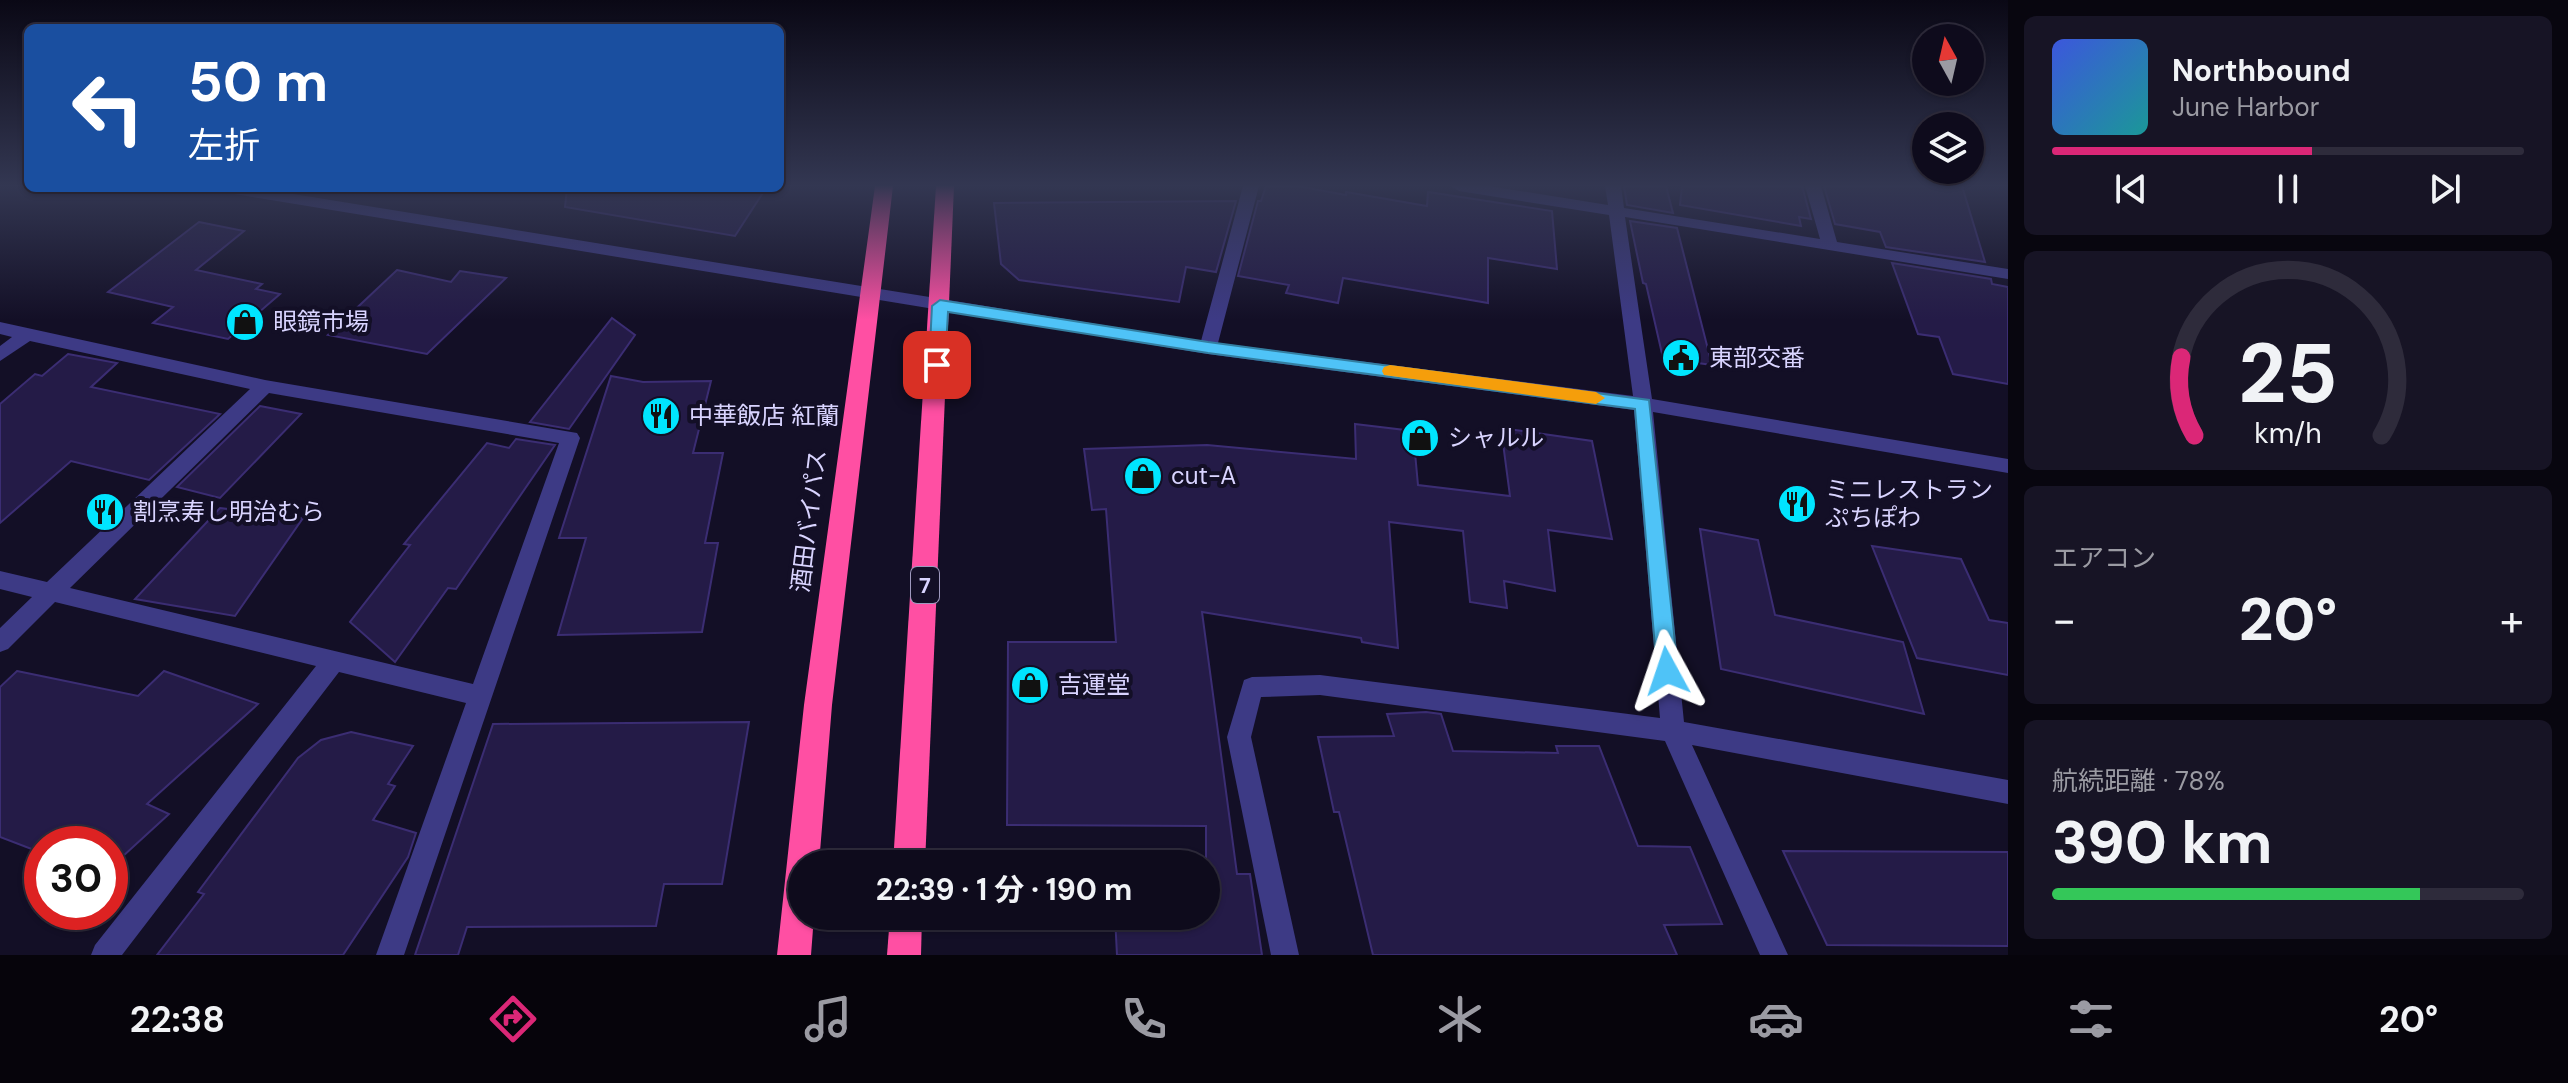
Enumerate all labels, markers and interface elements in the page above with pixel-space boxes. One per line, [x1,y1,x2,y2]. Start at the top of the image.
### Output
north arrow [1912,24,1984,96]
map controls [1912,24,1984,184]
text: 50 m [188,45,328,118]
text: Northbound [2172,51,2351,90]
icon: left [56,56,160,160]
text: June Harbor [2172,90,2319,124]
button: layers [1912,112,1984,184]
text: 左折 [188,122,260,169]
icon: previous [2109,167,2153,211]
icon: pause [2266,167,2310,211]
icon: next [2423,167,2467,211]
shop icon: 眼鏡市場 [224,301,266,343]
place label: 眼鏡市場 [273,306,369,337]
text: 25 [2238,319,2338,428]
pin [903,331,971,399]
public building icon: 東部交番 [1660,337,1702,379]
place label: 東部交番 [1709,342,1805,373]
icon: arrive [915,343,959,387]
restaurant icon: 中華飯店 紅蘭 [640,395,682,437]
place label: 中華飯店 紅蘭 [689,400,839,431]
text: km/h [2254,415,2322,452]
shop icon: シャルル [1399,417,1441,459]
place label: シャルル [1448,422,1544,453]
street label: 酒田バイパス [784,448,833,594]
shop icon: cut-A [1122,455,1164,497]
place label: cut-A [1171,460,1236,491]
place label: ミニレストラン ぷちぽわ [1825,474,1993,533]
restaurant icon: ミニレストラン ぷちぽわ [1776,483,1818,525]
restaurant icon: 割烹寿し明治むら [84,491,126,533]
place label: 割烹寿し明治むら [133,496,325,527]
text: エアコン [2052,541,2156,575]
road number: 7 [911,567,939,603]
text: 20° [2239,580,2337,659]
text: − [2052,591,2076,649]
text: + [2500,591,2524,649]
position arrow [1625,629,1709,713]
shop icon: 吉運堂 [1009,664,1051,706]
place label: 吉運堂 [1058,669,1130,700]
text: 航続距離 · 78% [2052,764,2225,798]
text: 390 km [2052,803,2272,882]
speed limit sign: 30 [24,826,128,930]
text: 22:39 · 1 分 · 190 m [876,870,1132,909]
icon: directions [485,991,541,1047]
icon: music [800,991,856,1047]
icon: phone [1116,991,1172,1047]
icon: climate [1432,991,1488,1047]
icon: car [1748,991,1804,1047]
icon: filters [2063,991,2119,1047]
text: 22:38 [130,996,225,1043]
text: 20° [2379,996,2438,1043]

